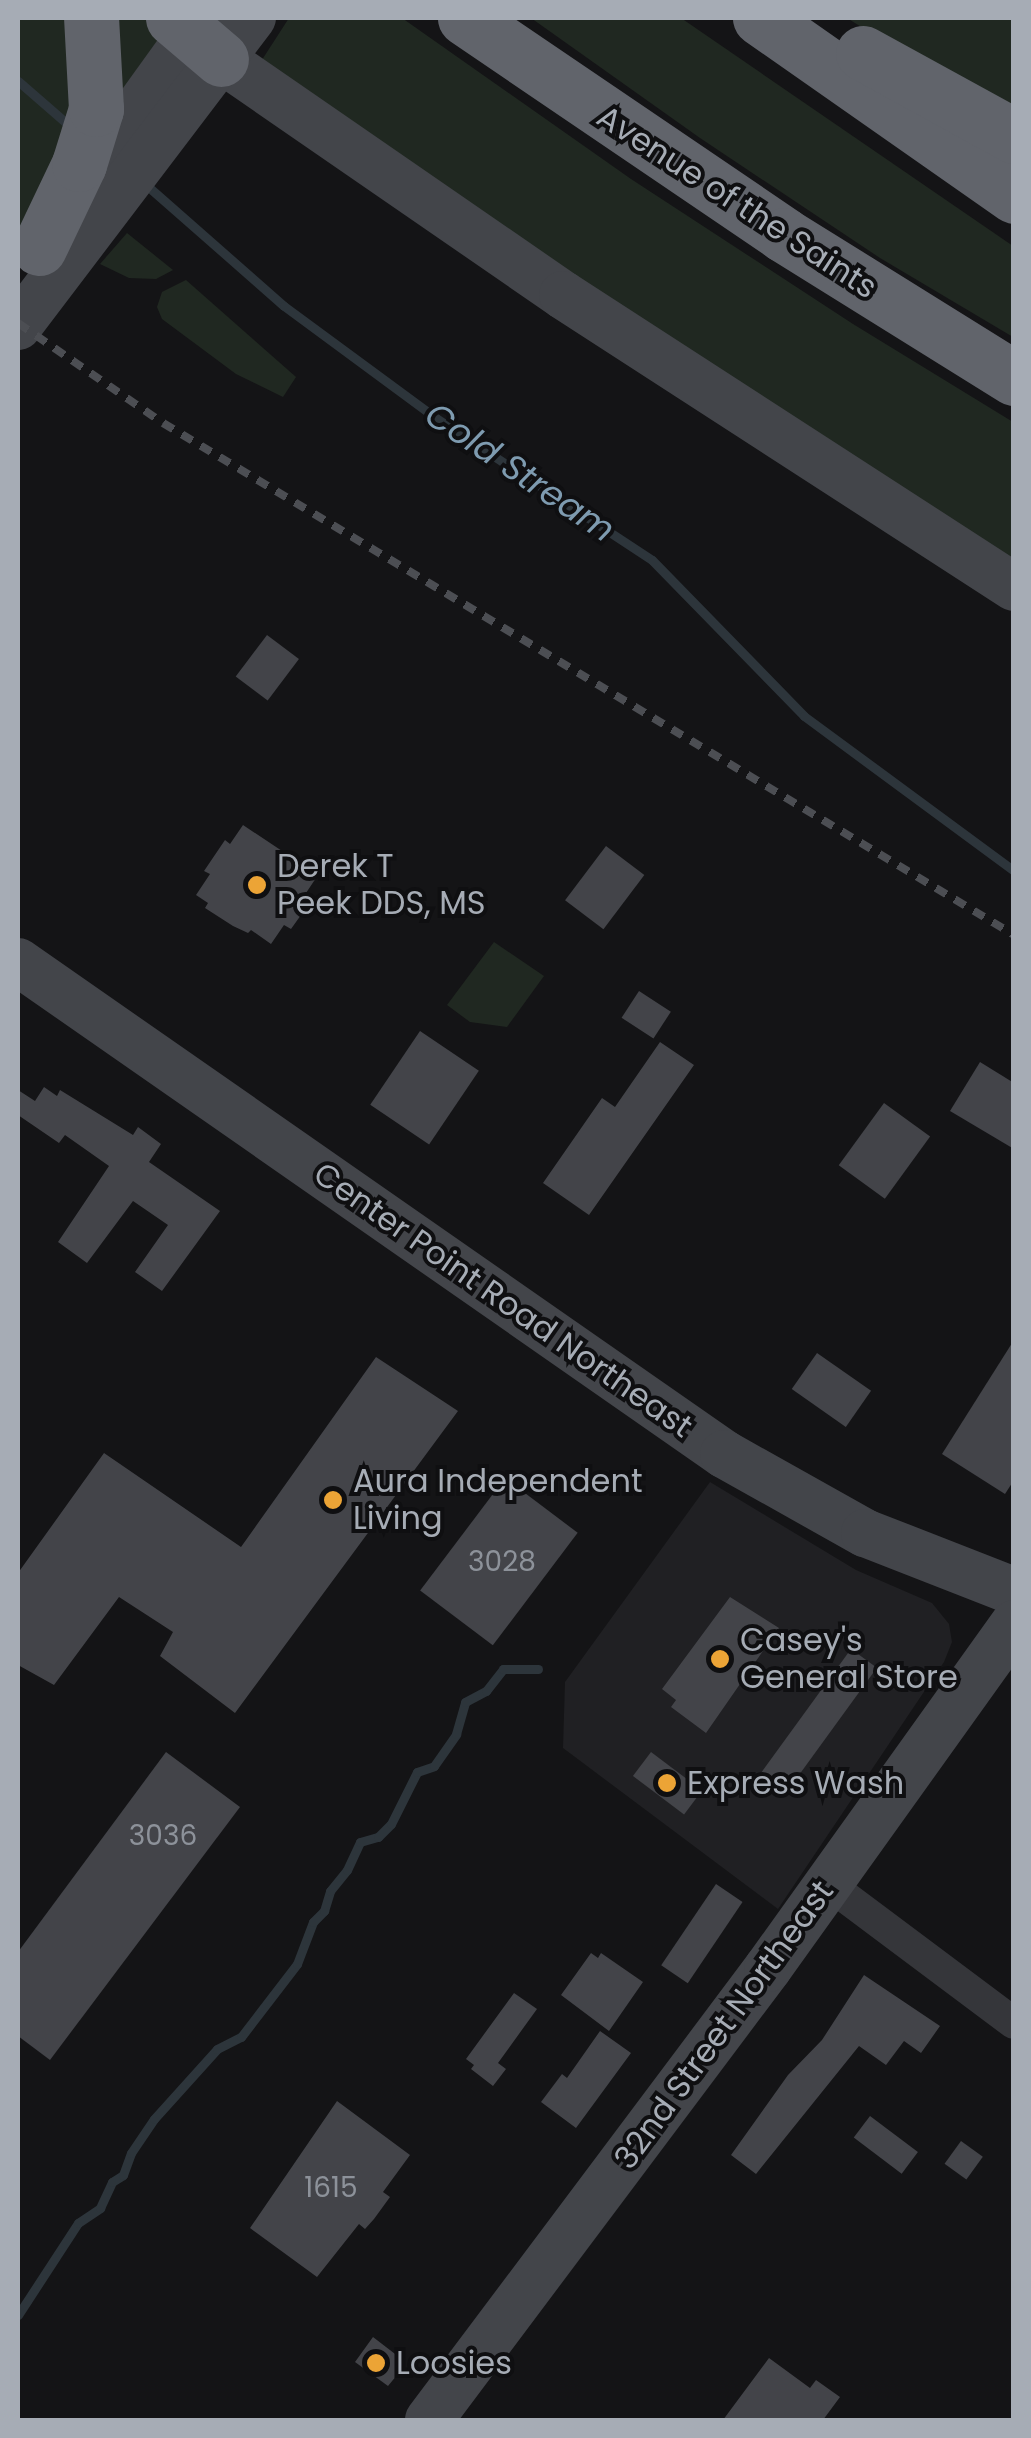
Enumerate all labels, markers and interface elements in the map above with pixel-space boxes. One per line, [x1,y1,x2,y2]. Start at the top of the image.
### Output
street label: Avenue of the Saints [590,97,884,307]
water label: Cold Stream [417,393,623,551]
place label: Derek T Peek DDS, MS [277,848,485,923]
marker: Derek T Peek DDS, MS [246,874,268,896]
street label: Center Point Road Northeast [306,1154,700,1446]
place label: Aura Independent Living [353,1463,643,1538]
marker: Aura Independent Living [322,1489,344,1511]
house number: 3028 [468,1545,536,1579]
place label: Casey's General Store [740,1622,958,1697]
marker: Casey's General Store [709,1648,731,1670]
place label: Express Wash [687,1764,904,1802]
marker: Express Wash [656,1772,678,1794]
house number: 3036 [129,1819,197,1853]
street label: 32nd Street Northeast [606,1873,842,2177]
house number: 1615 [304,2171,358,2205]
place label: Loosies [396,2344,512,2382]
marker: Loosies [365,2352,387,2374]

